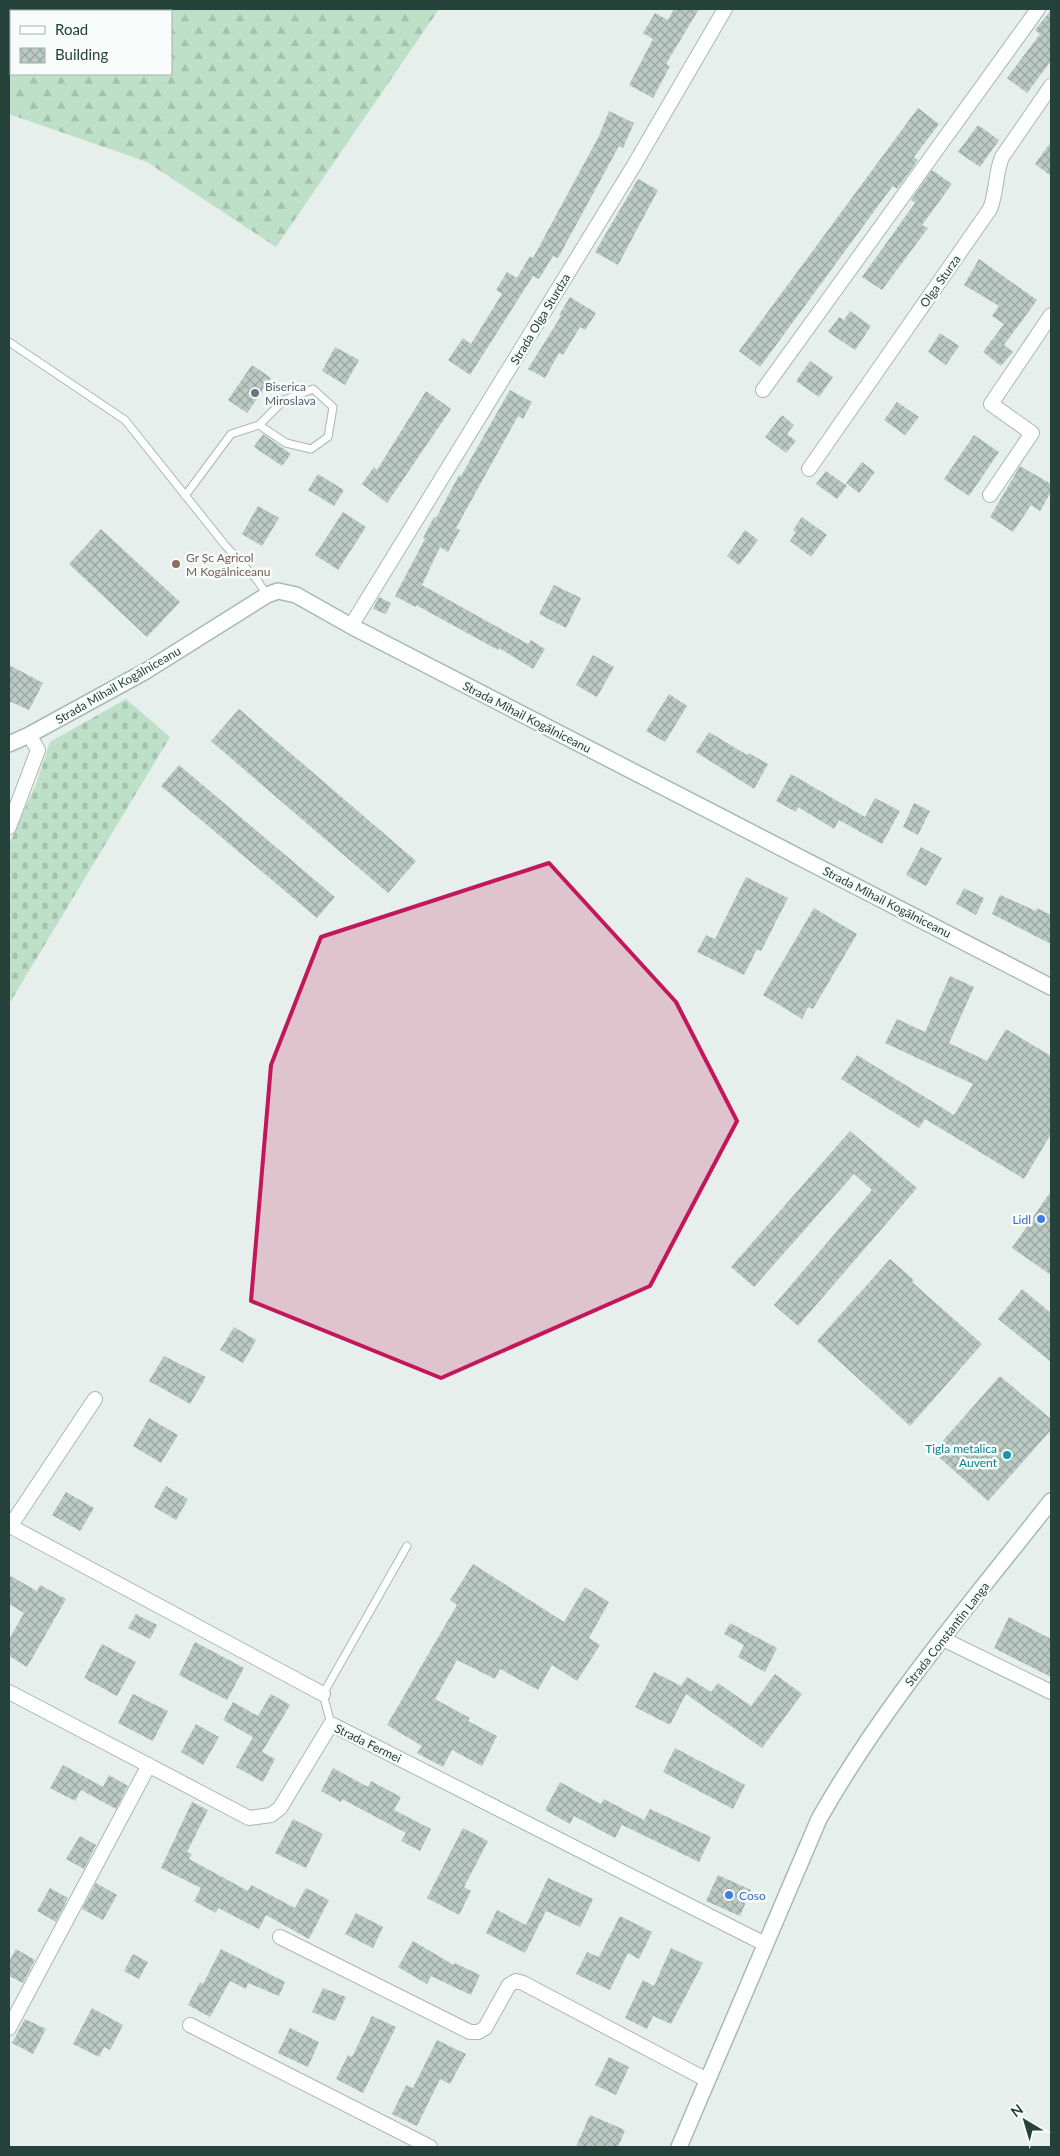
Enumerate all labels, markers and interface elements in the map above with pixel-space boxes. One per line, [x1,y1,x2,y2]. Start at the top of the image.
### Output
legend [10,10,172,75]
text: Road [55,20,88,38]
text: Building [55,45,108,63]
street label: Olga Sturza [916,252,964,310]
street label: Strada Olga Sturdza [507,271,573,367]
place label: Biserica Miroslava [265,379,316,408]
marker: Biserica Miroslava [249,387,261,399]
place label: Gr Șc Agricol M Kogălniceanu [186,550,270,579]
marker: Gr Șc Agricol M Kogălniceanu [170,558,182,570]
street label: Strada Mihail Kogălniceanu [53,643,183,727]
street label: Strada Mihail Kogălniceanu [460,678,594,756]
street label: Strada Mihail Kogălniceanu [820,863,954,941]
place label: Lidl [1012,1212,1031,1227]
marker: Lidl [1035,1213,1047,1225]
place label: Tigla metalica Auvent [925,1441,998,1470]
marker: Tigla metalica Auvent [1001,1449,1013,1461]
street label: Strada Constantin Langa [902,1579,992,1689]
street label: Strada Fermei [332,1720,404,1766]
place label: Coso [739,1888,766,1903]
marker: Coso [723,1889,735,1901]
north arrow [1000,2096,1050,2146]
text: N [1007,2100,1026,2120]

